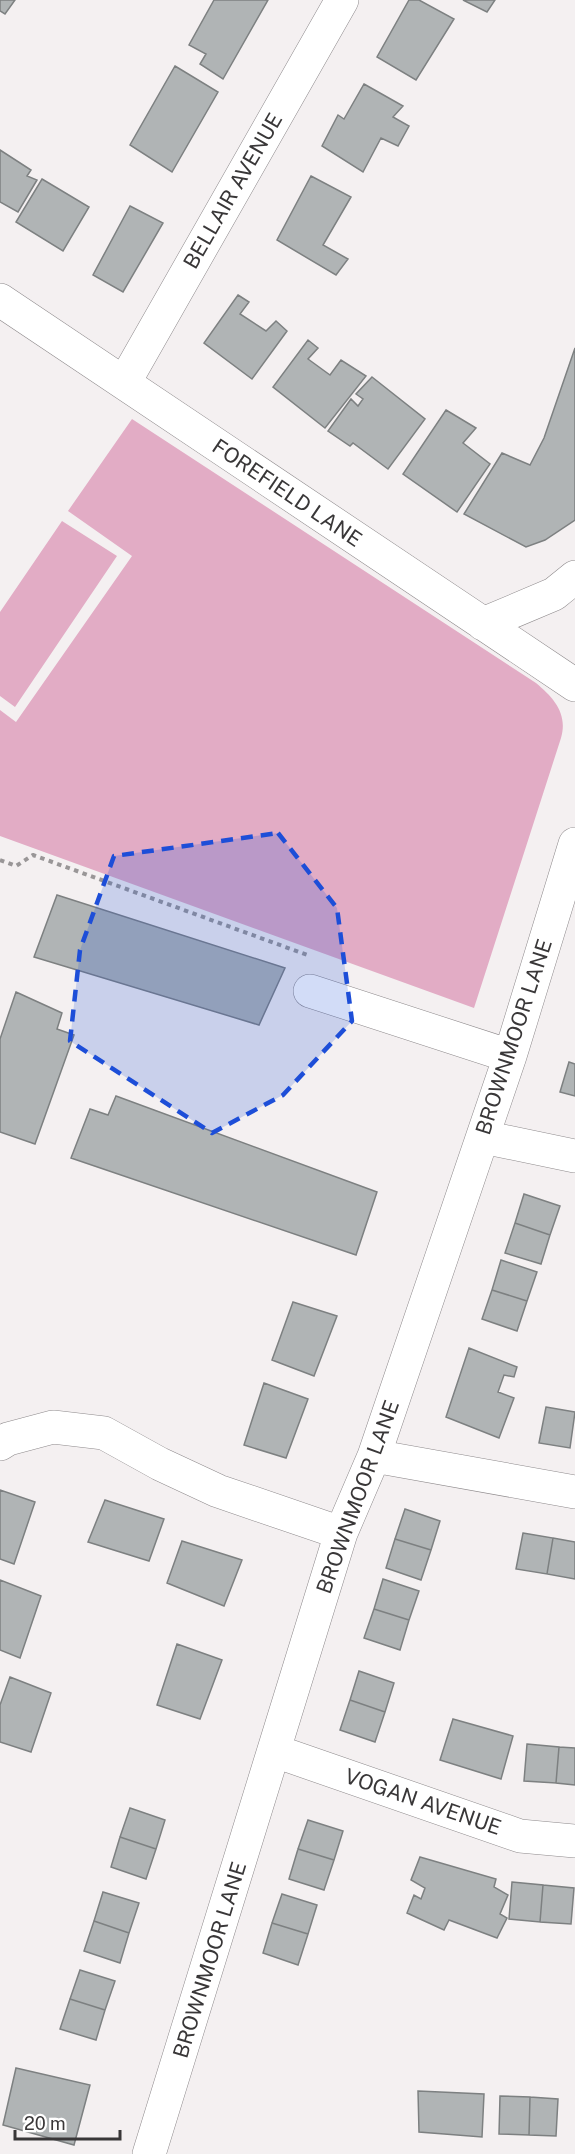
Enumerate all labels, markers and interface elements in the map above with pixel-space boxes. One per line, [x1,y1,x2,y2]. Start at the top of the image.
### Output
street label: BELLAIR AVENUE [178,109,287,273]
street label: FOREFIELD LANE [208,433,367,552]
street label: BROWNMOOR LANE [470,936,557,1138]
street label: BROWNMOOR LANE [311,1397,404,1597]
street label: VOGAN AVENUE [342,1763,505,1840]
street label: BROWNMOOR LANE [168,1859,251,2061]
scale bar [15,2103,120,2141]
text: 20 m [24,2113,66,2134]

